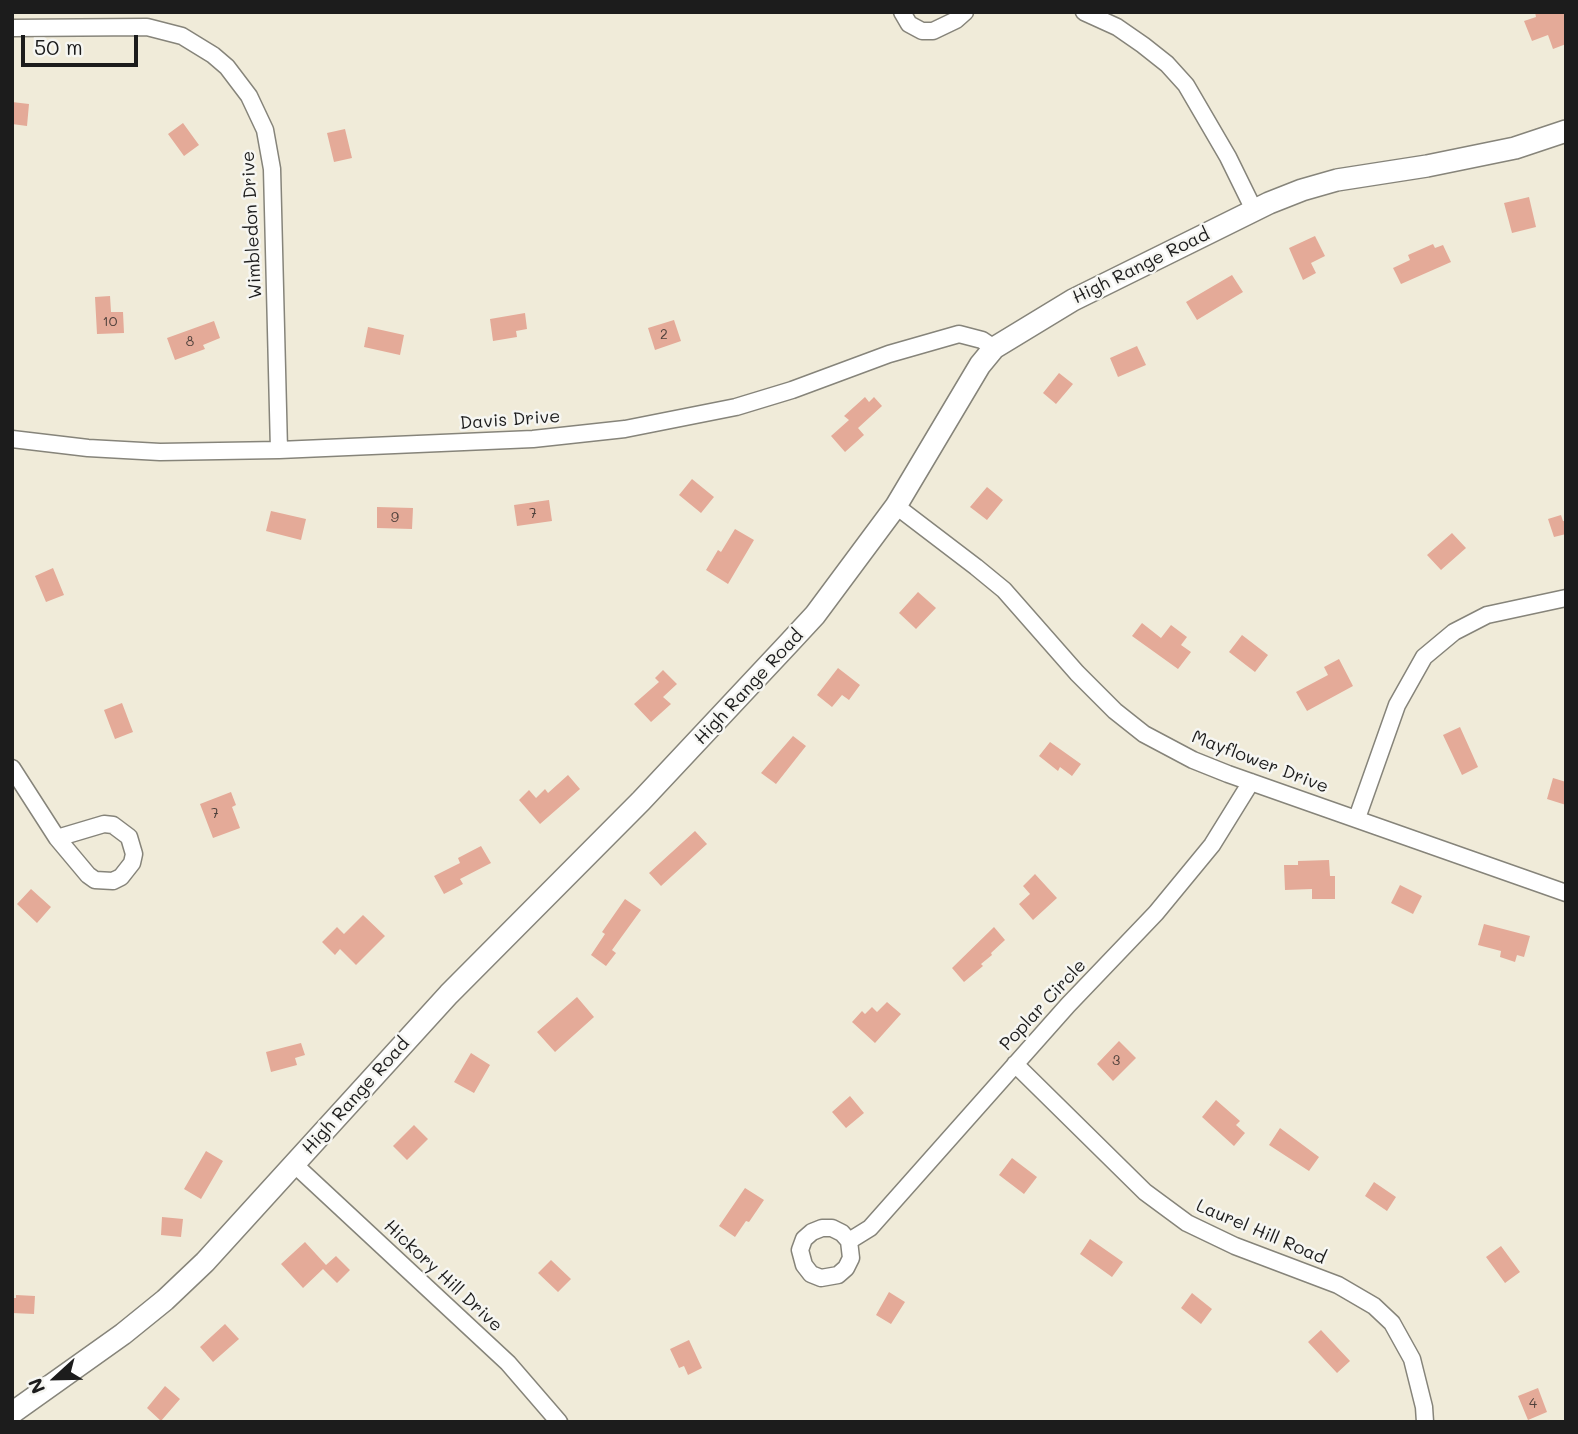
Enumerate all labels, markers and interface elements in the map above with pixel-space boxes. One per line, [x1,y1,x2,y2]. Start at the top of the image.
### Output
scale bar [24,21,142,65]
text: 50 m [34,33,83,60]
street label: Wimbledon Drive [237,150,267,300]
street label: High Range Road [1069,224,1213,308]
house number: 10 [103,314,117,330]
house number: 2 [660,327,668,343]
house number: 8 [186,334,194,350]
street label: Davis Drive [459,406,561,434]
house number: 7 [529,506,537,522]
house number: 9 [391,510,399,526]
street label: High Range Road [690,625,808,749]
street label: Mayflower Drive [1189,726,1331,798]
house number: 7 [211,806,219,822]
street label: Poplar Circle [995,955,1091,1055]
street label: High Range Road [298,1033,414,1159]
house number: 3 [1112,1053,1120,1069]
street label: Laurel Hill Road [1193,1195,1329,1269]
street label: Hickory Hill Drive [379,1216,507,1336]
north arrow [21,1343,91,1413]
text: N [22,1375,50,1397]
house number: 4 [1529,1396,1537,1412]

